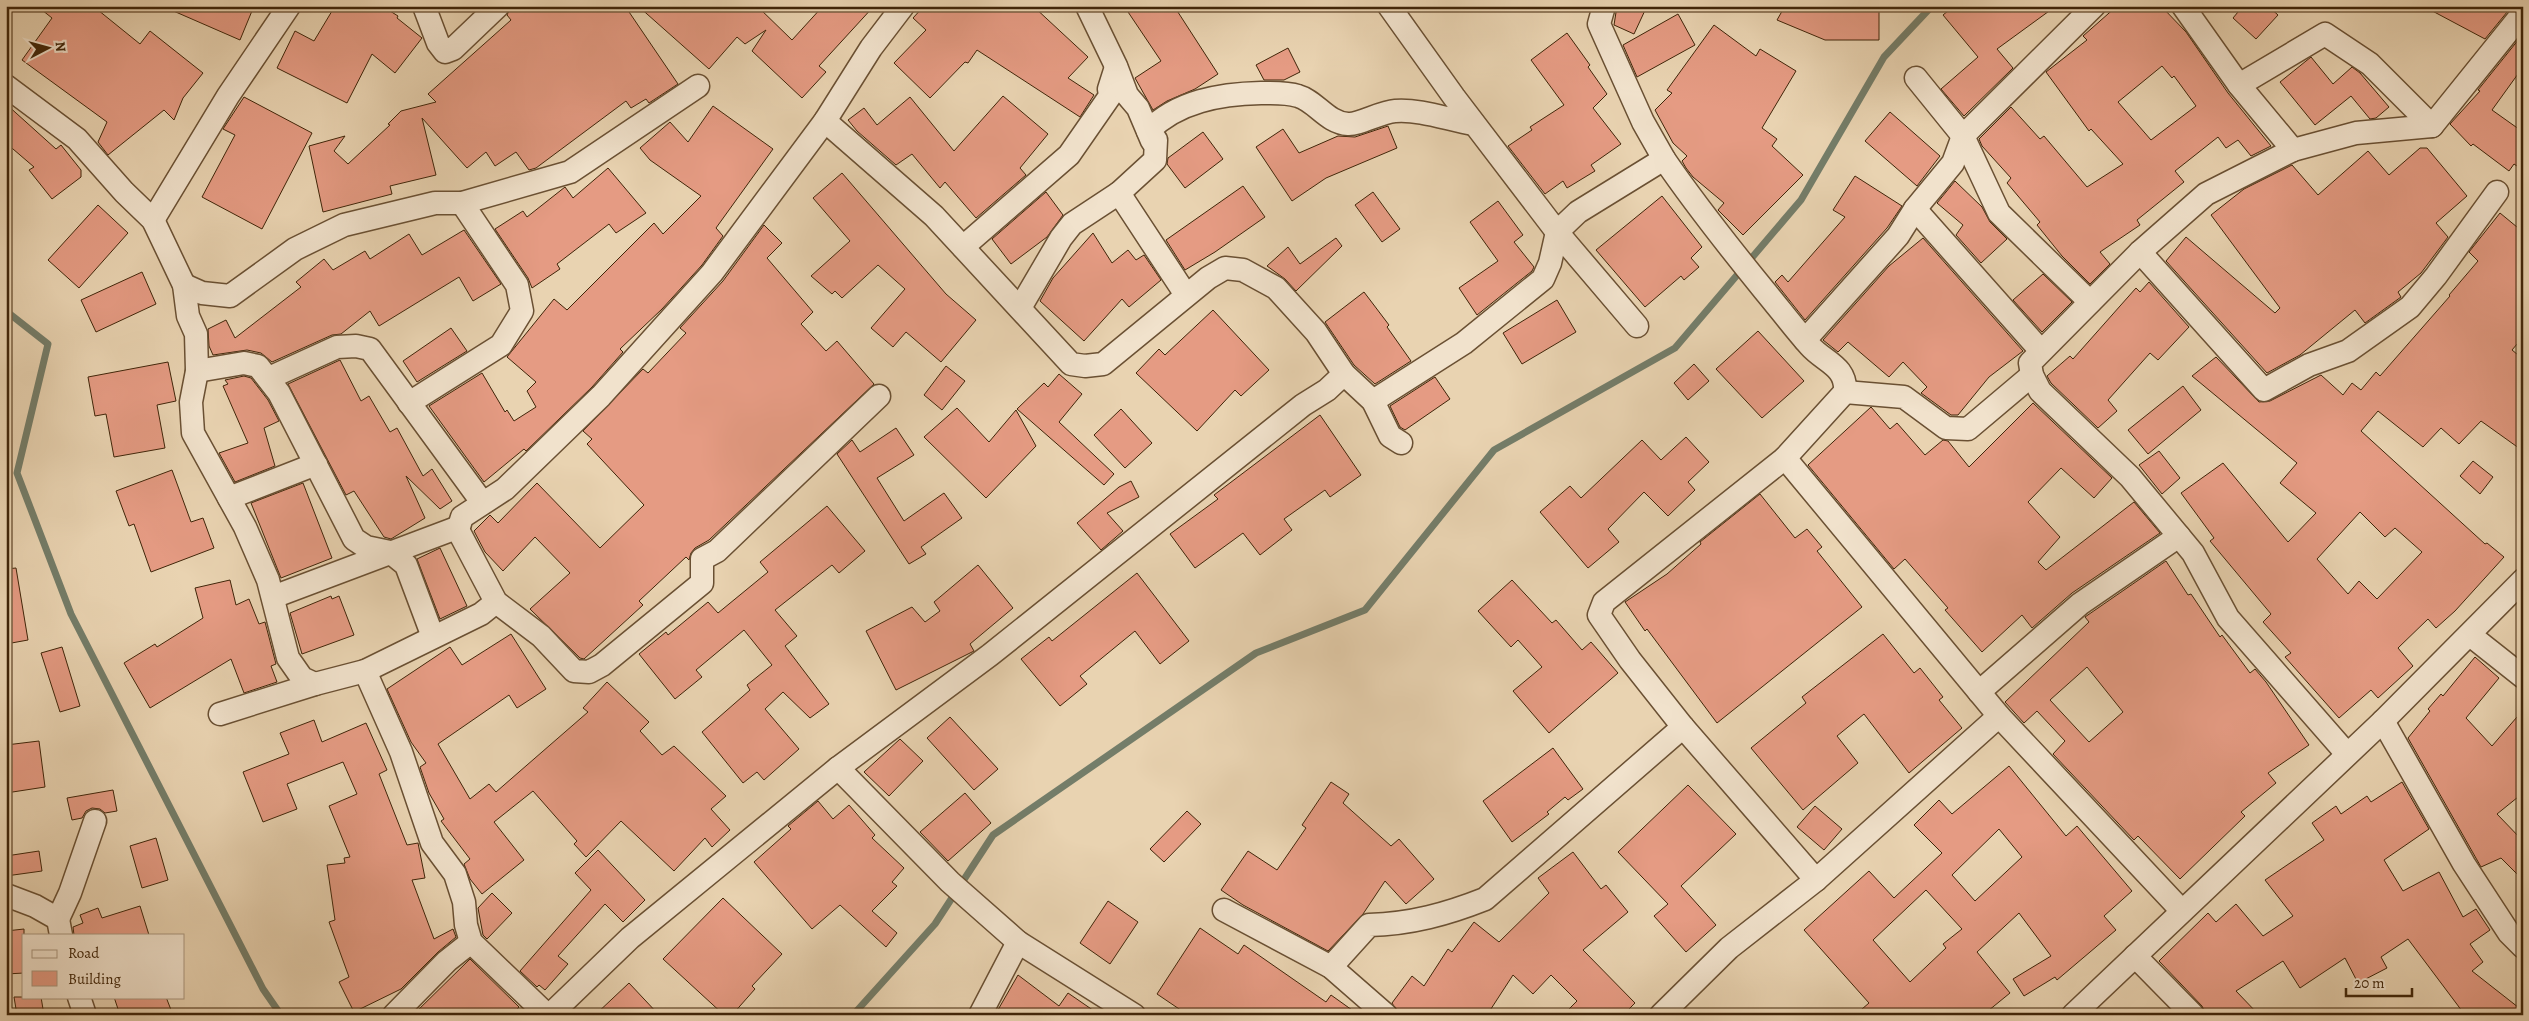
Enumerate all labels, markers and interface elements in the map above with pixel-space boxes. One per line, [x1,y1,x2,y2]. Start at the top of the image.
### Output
north arrow [22,22,72,72]
text: N [50,41,70,53]
legend [22,934,185,998]
text: Road [68,943,100,963]
scale bar [2346,966,2413,998]
text: Building [68,969,121,989]
text: 20 m [2354,973,2385,993]

